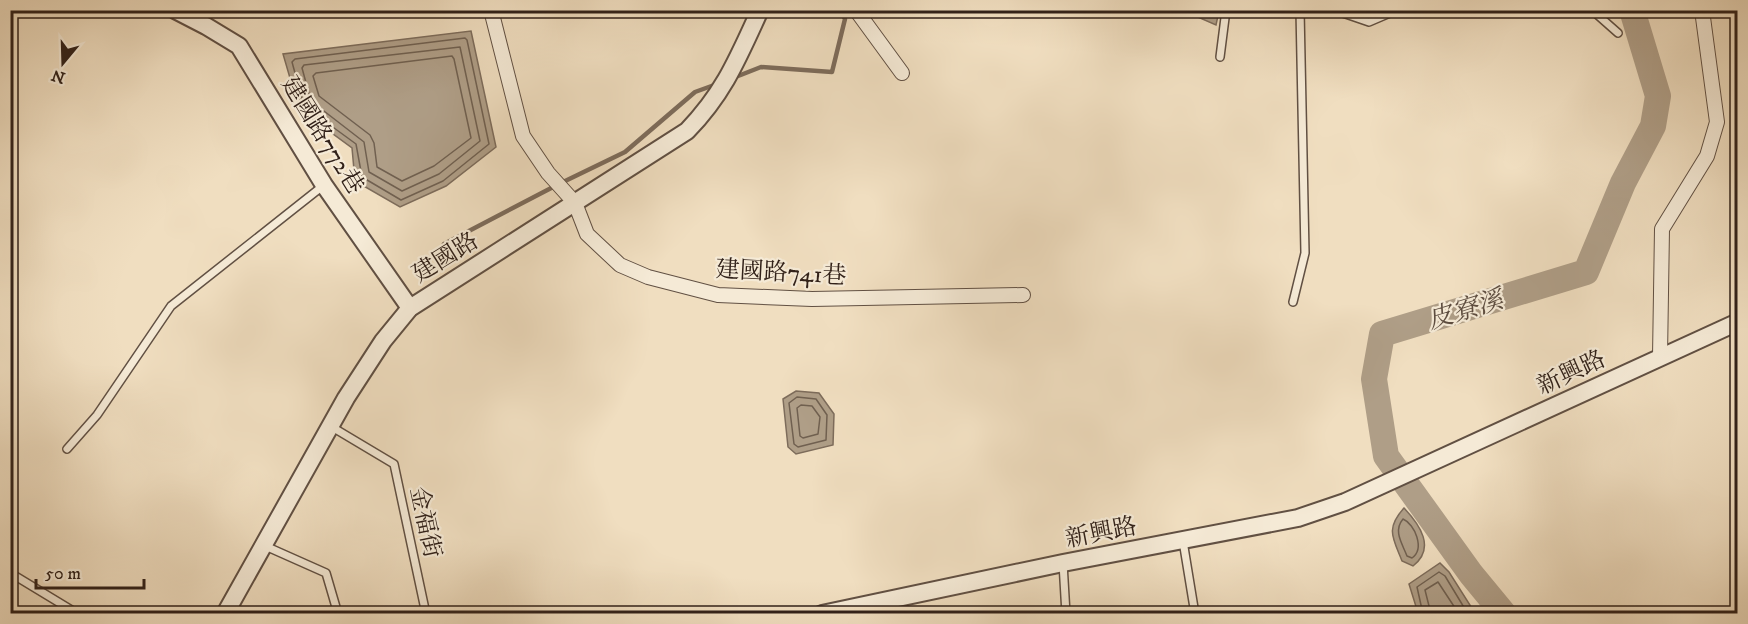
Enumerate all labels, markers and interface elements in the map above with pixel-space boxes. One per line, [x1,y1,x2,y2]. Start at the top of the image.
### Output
north arrow [33,33,93,93]
text: N [49,65,68,88]
street label: 建國路772巷 [274,71,370,200]
street label: 建國路 [407,226,484,290]
street label: 建國路741巷 [715,255,847,291]
water label: 皮寮溪 [1423,282,1510,338]
street label: 新興路 [1532,344,1610,402]
street label: 金福街 [403,484,447,561]
street label: 新興路 [1063,511,1139,555]
scale bar [36,552,144,590]
text: 50 m [45,563,81,585]

